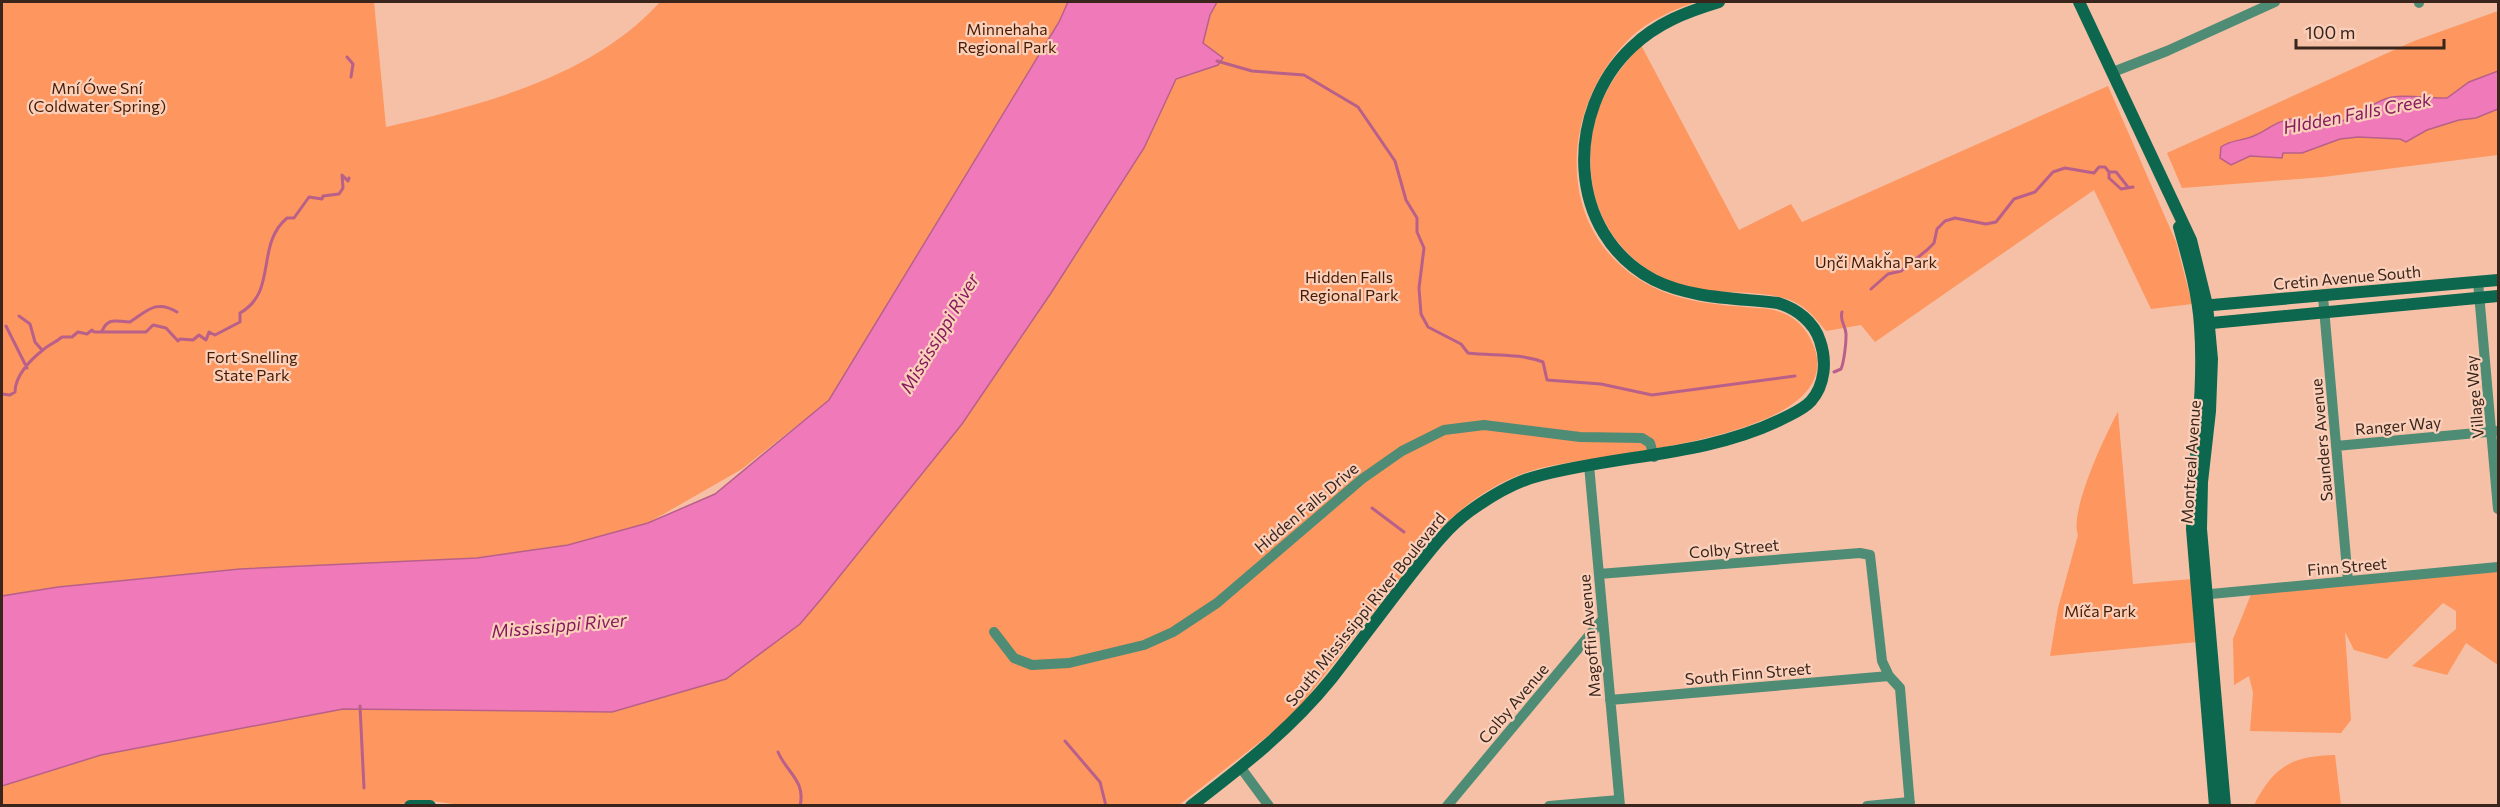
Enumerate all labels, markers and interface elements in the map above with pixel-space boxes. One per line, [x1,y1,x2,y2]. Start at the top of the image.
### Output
scale bar [2296,12,2444,50]
park label: Minnehaha Regional Park [957,19,1057,56]
text: 100 m [2305,21,2355,43]
park label: Mní Ówe Sní (Coldwater Spring) [28,78,166,115]
water label: HIdden Falls Creek [2281,88,2434,138]
park label: Uŋči Makȟa Park [1815,252,1937,271]
street label: Cretin Avenue South [2272,261,2422,293]
park label: Hidden Falls Regional Park [1299,267,1399,304]
water label: Mississippi River [895,269,984,397]
park label: Fort Snelling State Park [206,347,298,384]
street label: Village Way [2461,355,2487,439]
street label: Saunders Avenue [2306,378,2336,502]
street label: Montreal Avenue [2176,400,2204,524]
street label: Ranger Way [2354,412,2442,438]
street label: Hidden Falls Drive [1250,458,1362,556]
street label: South Mississippi River Boulevard [1281,509,1449,709]
street label: Colby Street [1688,535,1780,561]
street label: Finn Street [2306,553,2388,579]
street label: Magoffin Avenue [1574,574,1604,698]
park label: Míča Park [2064,601,2136,620]
water label: Mississippi River [490,608,628,642]
street label: South Finn Street [1684,658,1812,688]
street label: Colby Avenue [1474,659,1552,747]

